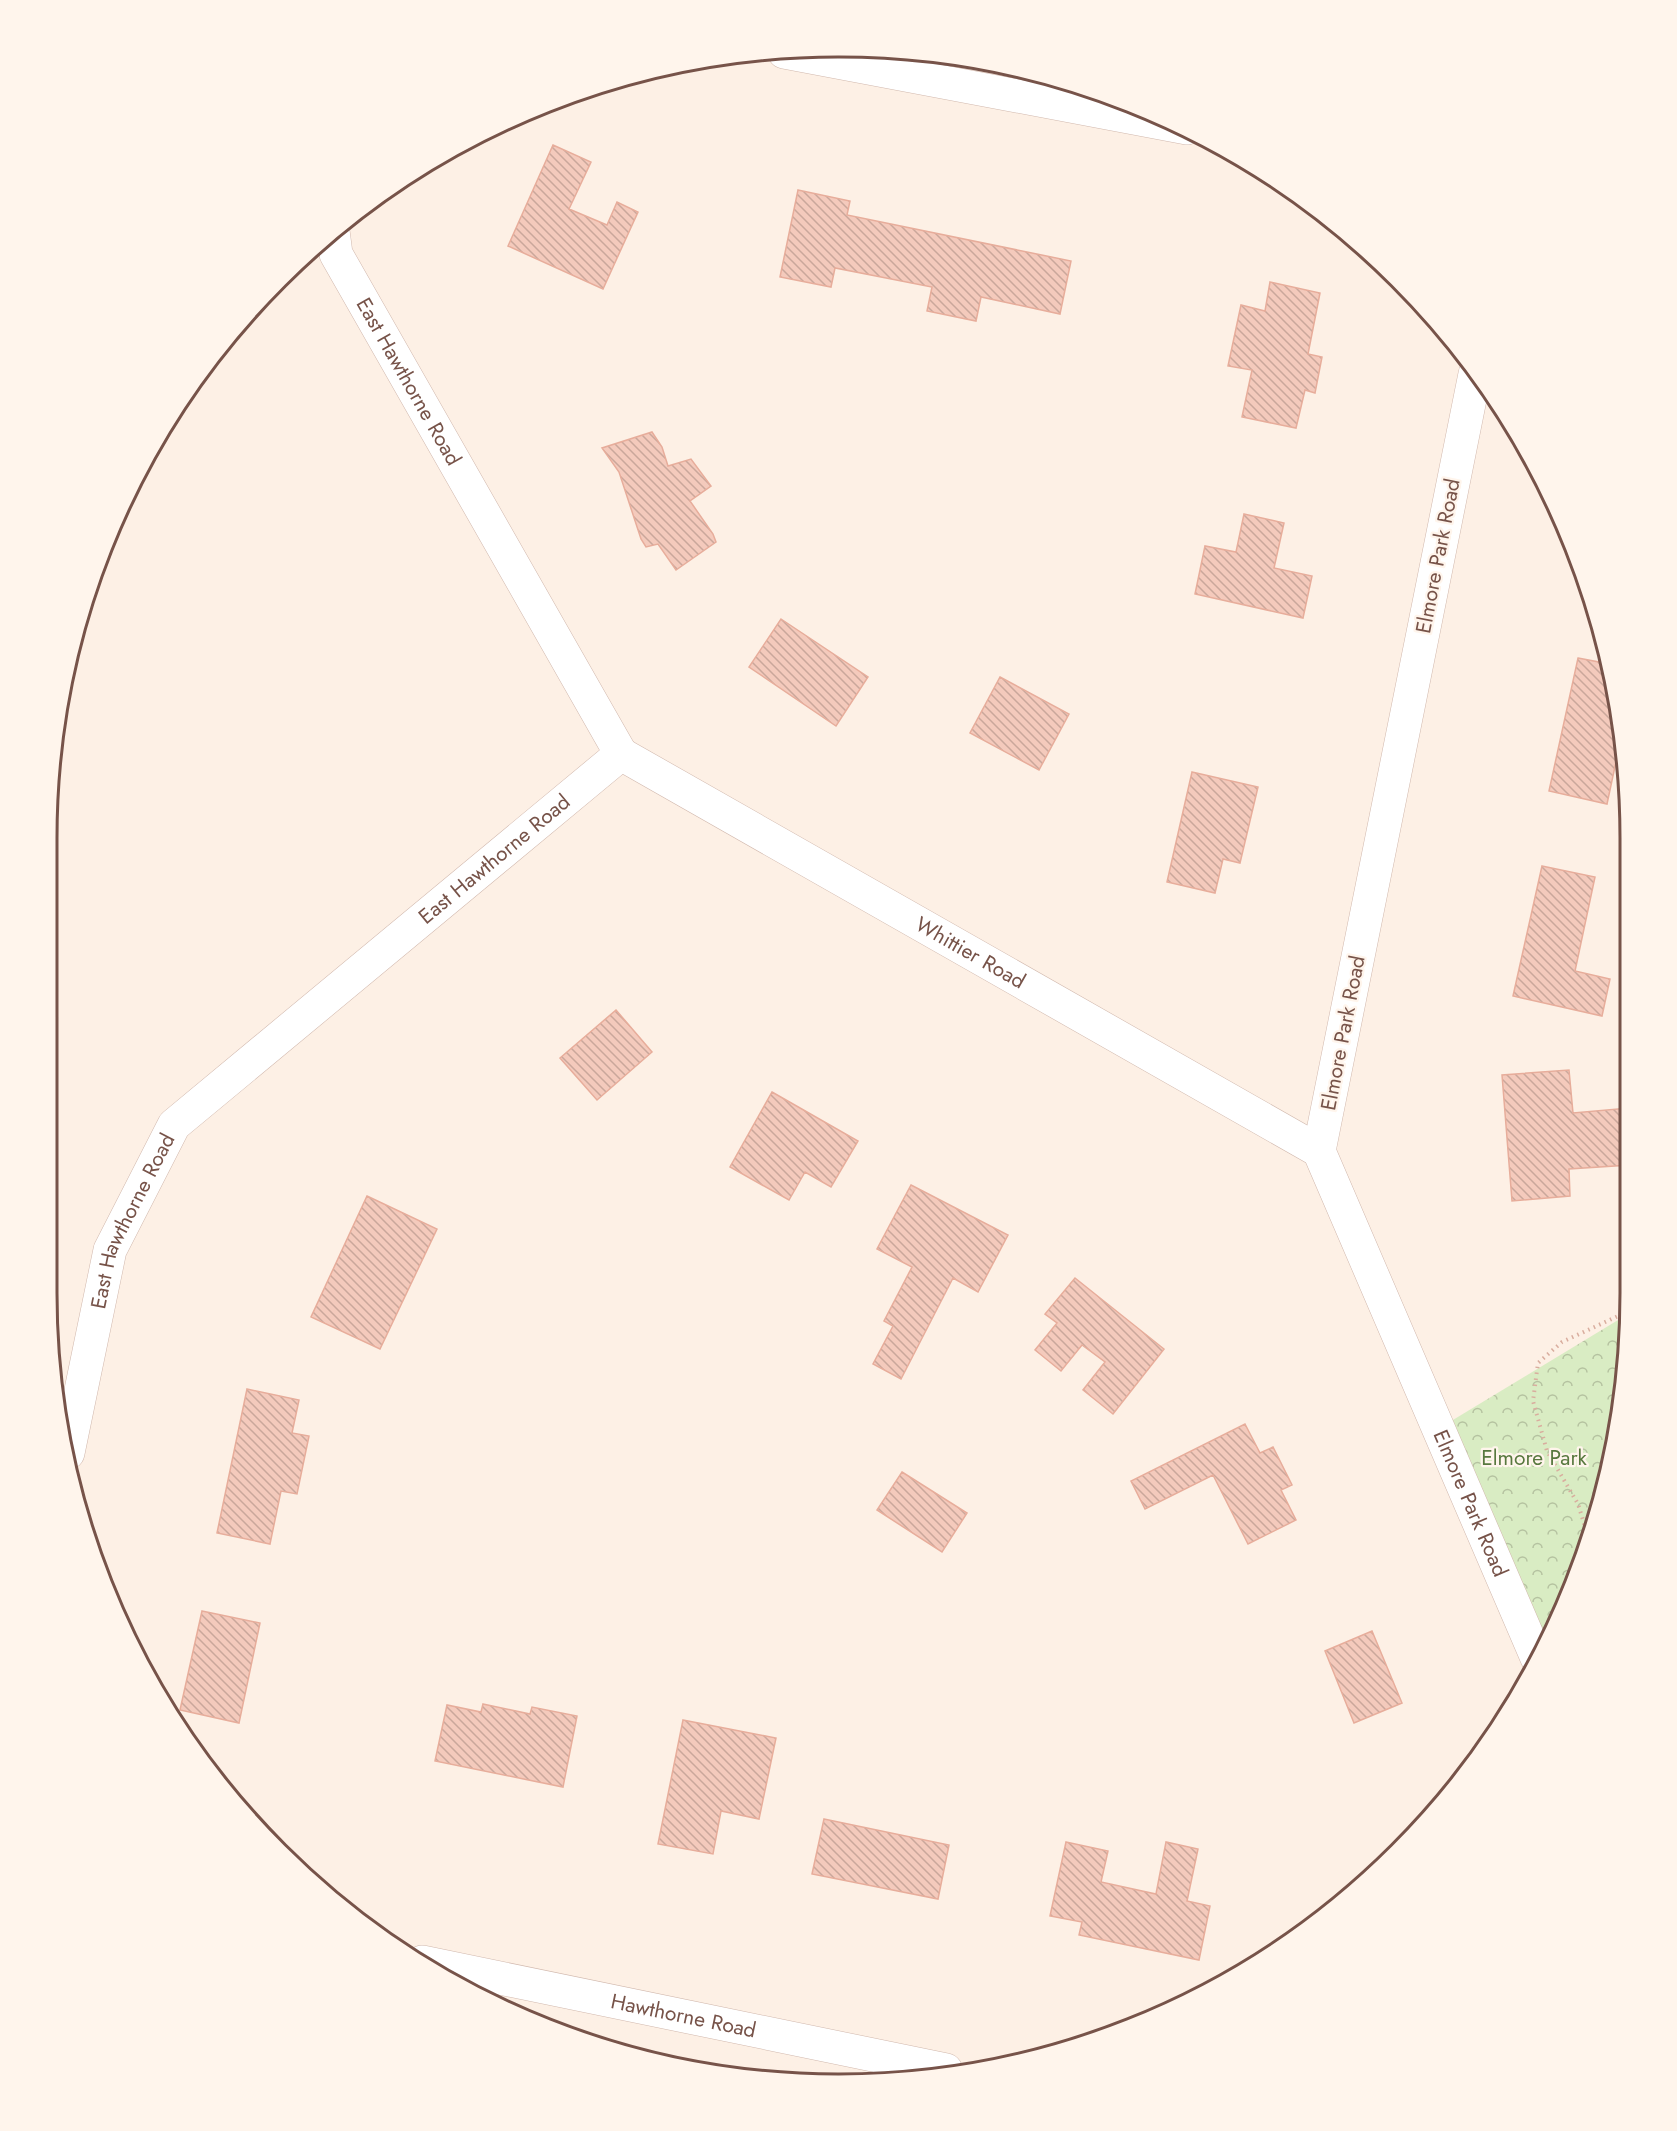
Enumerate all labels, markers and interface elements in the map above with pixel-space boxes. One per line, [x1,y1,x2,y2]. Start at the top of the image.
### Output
street label: East Hawthorne Road [349,292,469,471]
street label: Elmore Park Road [1408,476,1468,636]
street label: East Hawthorne Road [412,787,577,931]
street label: Whittier Road [910,909,1031,996]
street label: Elmore Park Road [1313,953,1373,1113]
street label: East Hawthorne Road [83,1128,182,1312]
street label: Elmore Park Road [1426,1425,1515,1582]
park label: Elmore Park [1481,1443,1588,1473]
street label: Hawthorne Road [608,1986,759,2045]

